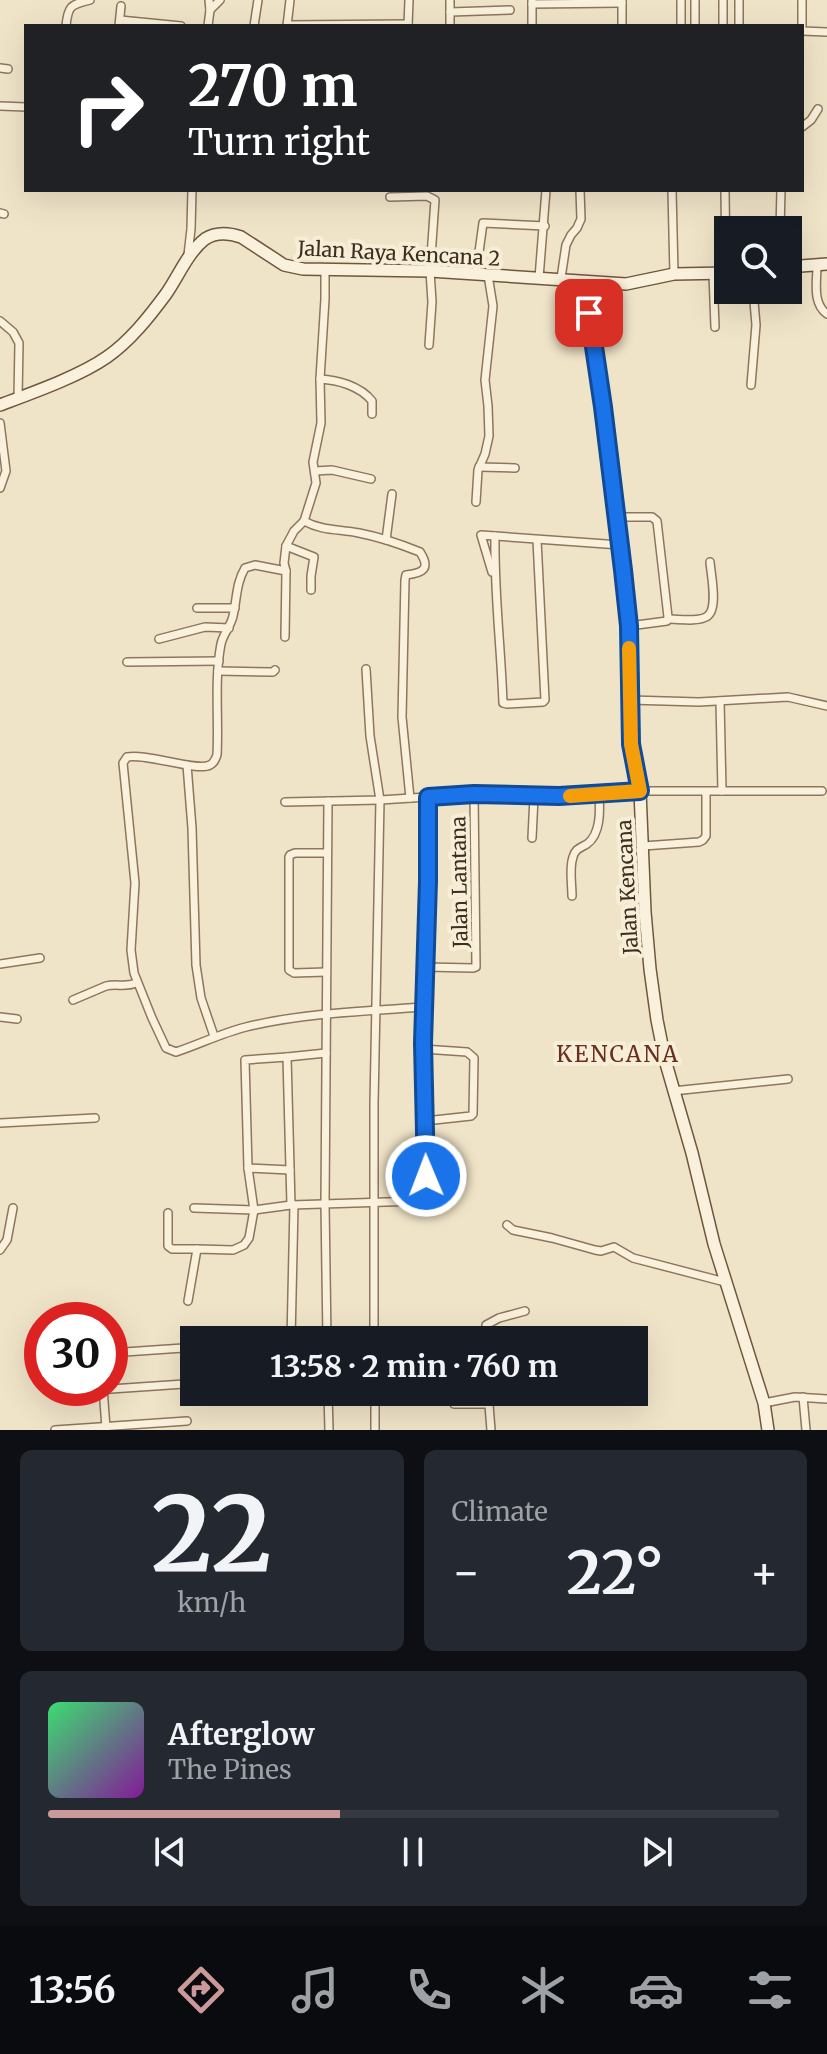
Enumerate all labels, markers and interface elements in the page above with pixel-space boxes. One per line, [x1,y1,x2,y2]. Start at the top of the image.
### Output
text: 270 m [188,51,358,121]
icon: right [56,56,160,160]
text: Turn right [188,120,370,165]
map controls [714,216,802,304]
button: search [714,216,802,304]
street label: Jalan Raya Kencana 2 [296,235,501,271]
pin [555,279,623,347]
icon: arrive [567,291,611,335]
street label: Jalan Lantana [445,816,473,949]
street label: Jalan Kencana [611,819,643,956]
district label: KENCANA [556,1040,680,1068]
position arrow [384,1134,468,1218]
speed limit sign: 30 [24,1302,128,1406]
text: 13:58 · 2 min · 760 m [270,1347,558,1385]
text: 22 [151,1469,272,1599]
text: Climate [452,1495,548,1528]
text: 22° [567,1535,664,1610]
text: − [452,1545,481,1600]
text: + [750,1545,779,1600]
text: km/h [177,1586,246,1619]
text: Afterglow [168,1715,315,1753]
text: The Pines [168,1753,292,1786]
icon: previous [148,1830,192,1874]
icon: pause [391,1830,435,1874]
icon: next [635,1830,679,1874]
icon: directions [173,1962,229,2018]
icon: music [287,1962,343,2018]
icon: phone [401,1962,457,2018]
icon: climate [515,1962,571,2018]
icon: car [628,1962,684,2018]
icon: filters [742,1962,798,2018]
text: 13:56 [29,1968,116,2013]

